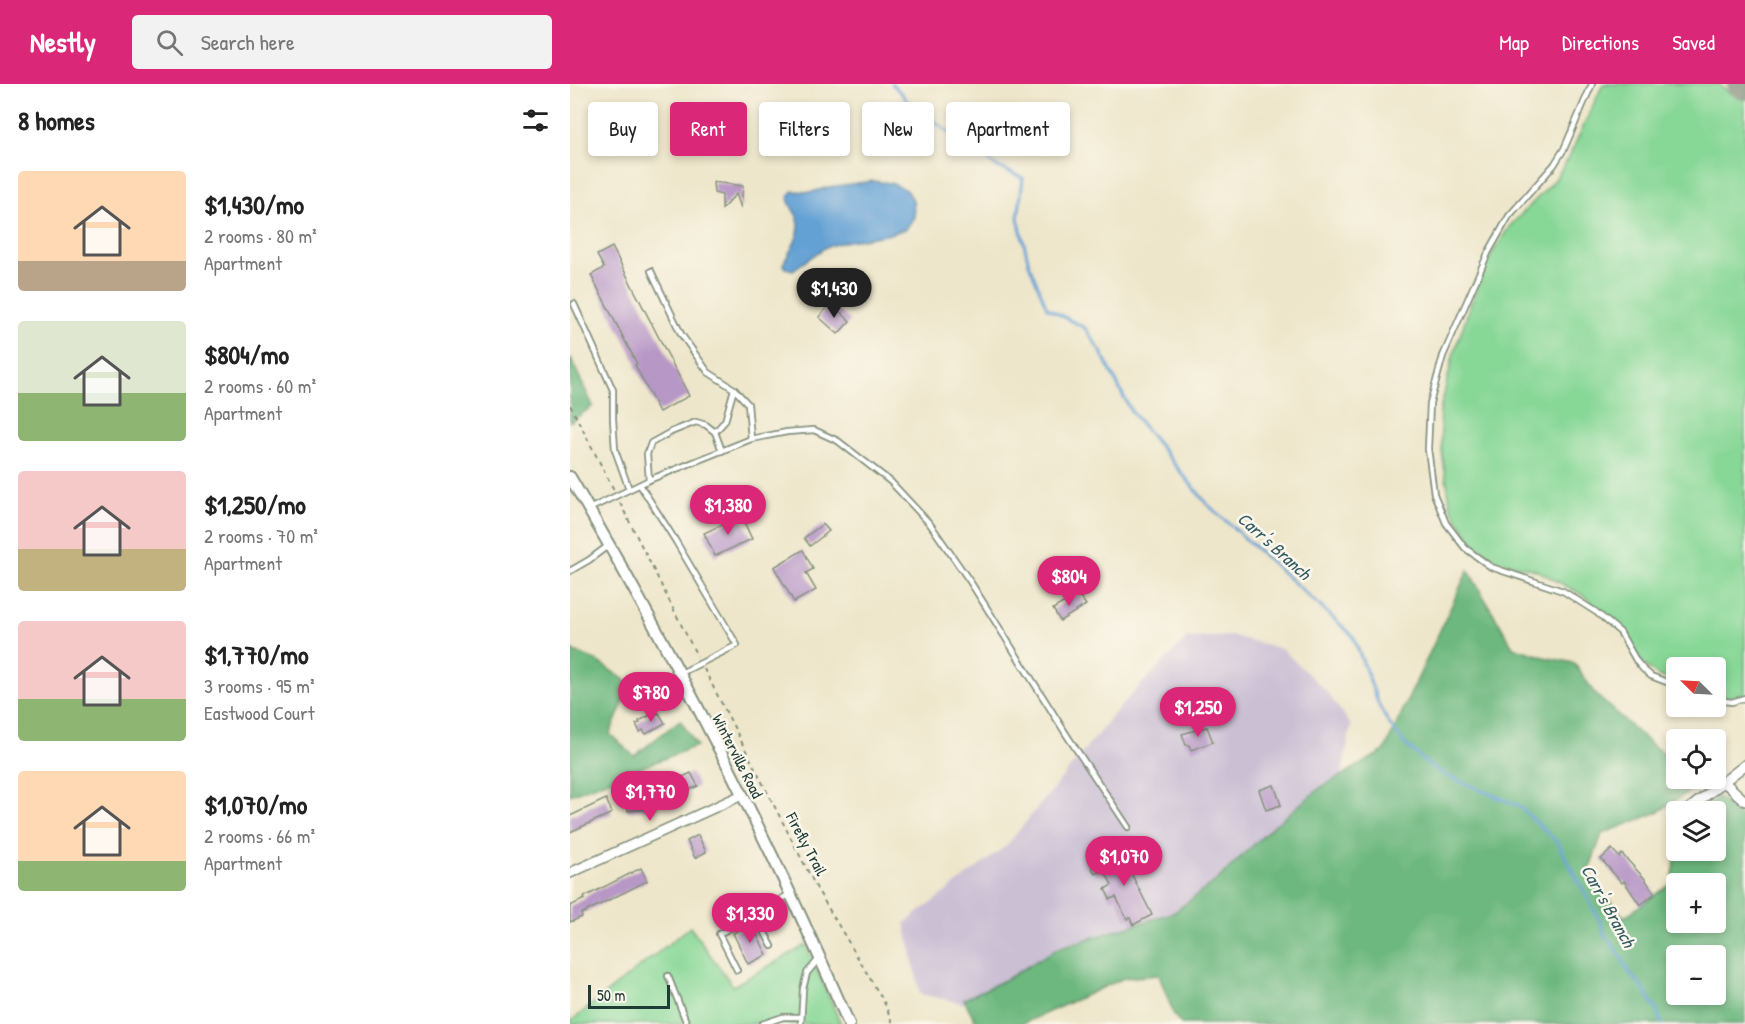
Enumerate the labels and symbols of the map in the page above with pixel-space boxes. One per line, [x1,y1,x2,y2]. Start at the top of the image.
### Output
pin: $1,430 [785,268,883,319]
pin: $1,380 [679,485,777,536]
water label: Carr's Branch [1232,506,1317,586]
pin: $804 [1033,556,1105,607]
north arrow [1666,657,1726,717]
pin: $780 [615,672,687,723]
pin: $1,250 [1149,687,1247,738]
street label: Winterville Road [707,710,769,802]
pin: $1,770 [601,771,699,822]
street label: Firefly Trail [781,808,833,880]
pin: $1,070 [1075,836,1173,887]
water label: Carr's Branch [1576,860,1642,953]
pin: $1,330 [701,893,799,944]
scale bar [588,982,670,1010]

